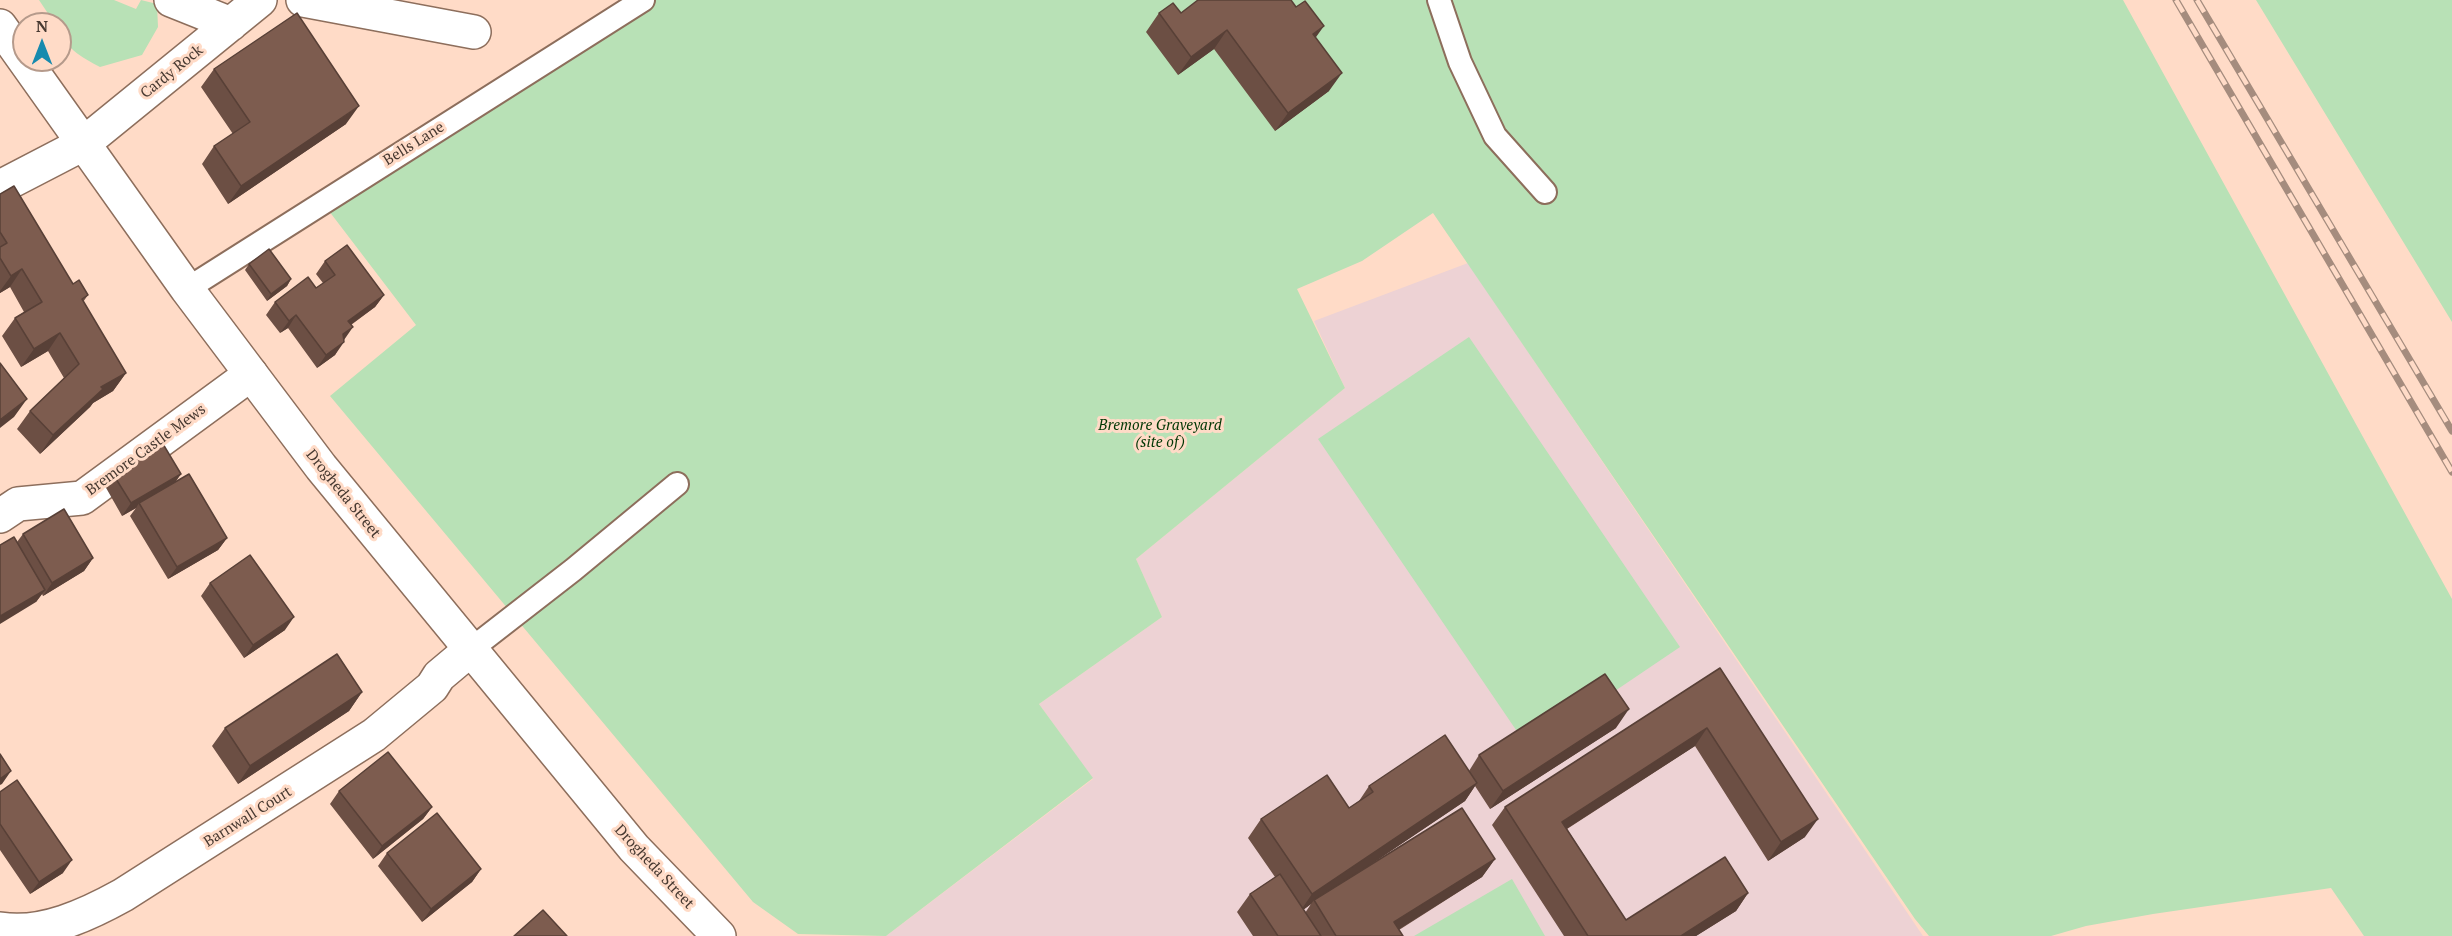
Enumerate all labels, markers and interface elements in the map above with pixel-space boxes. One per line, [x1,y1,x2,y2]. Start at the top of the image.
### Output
north arrow [12,12,72,72]
text: N [36,15,48,37]
street label: Cardy Rock [137,41,207,103]
street label: Bells Lane [380,118,448,170]
street label: Bremore Castle Mews [83,400,209,500]
park label: Bremore Graveyard (site of) [1098,417,1222,452]
street label: Drogheda Street [302,446,384,542]
street label: Barnwall Court [201,783,295,851]
street label: Drogheda Street [610,821,698,913]

